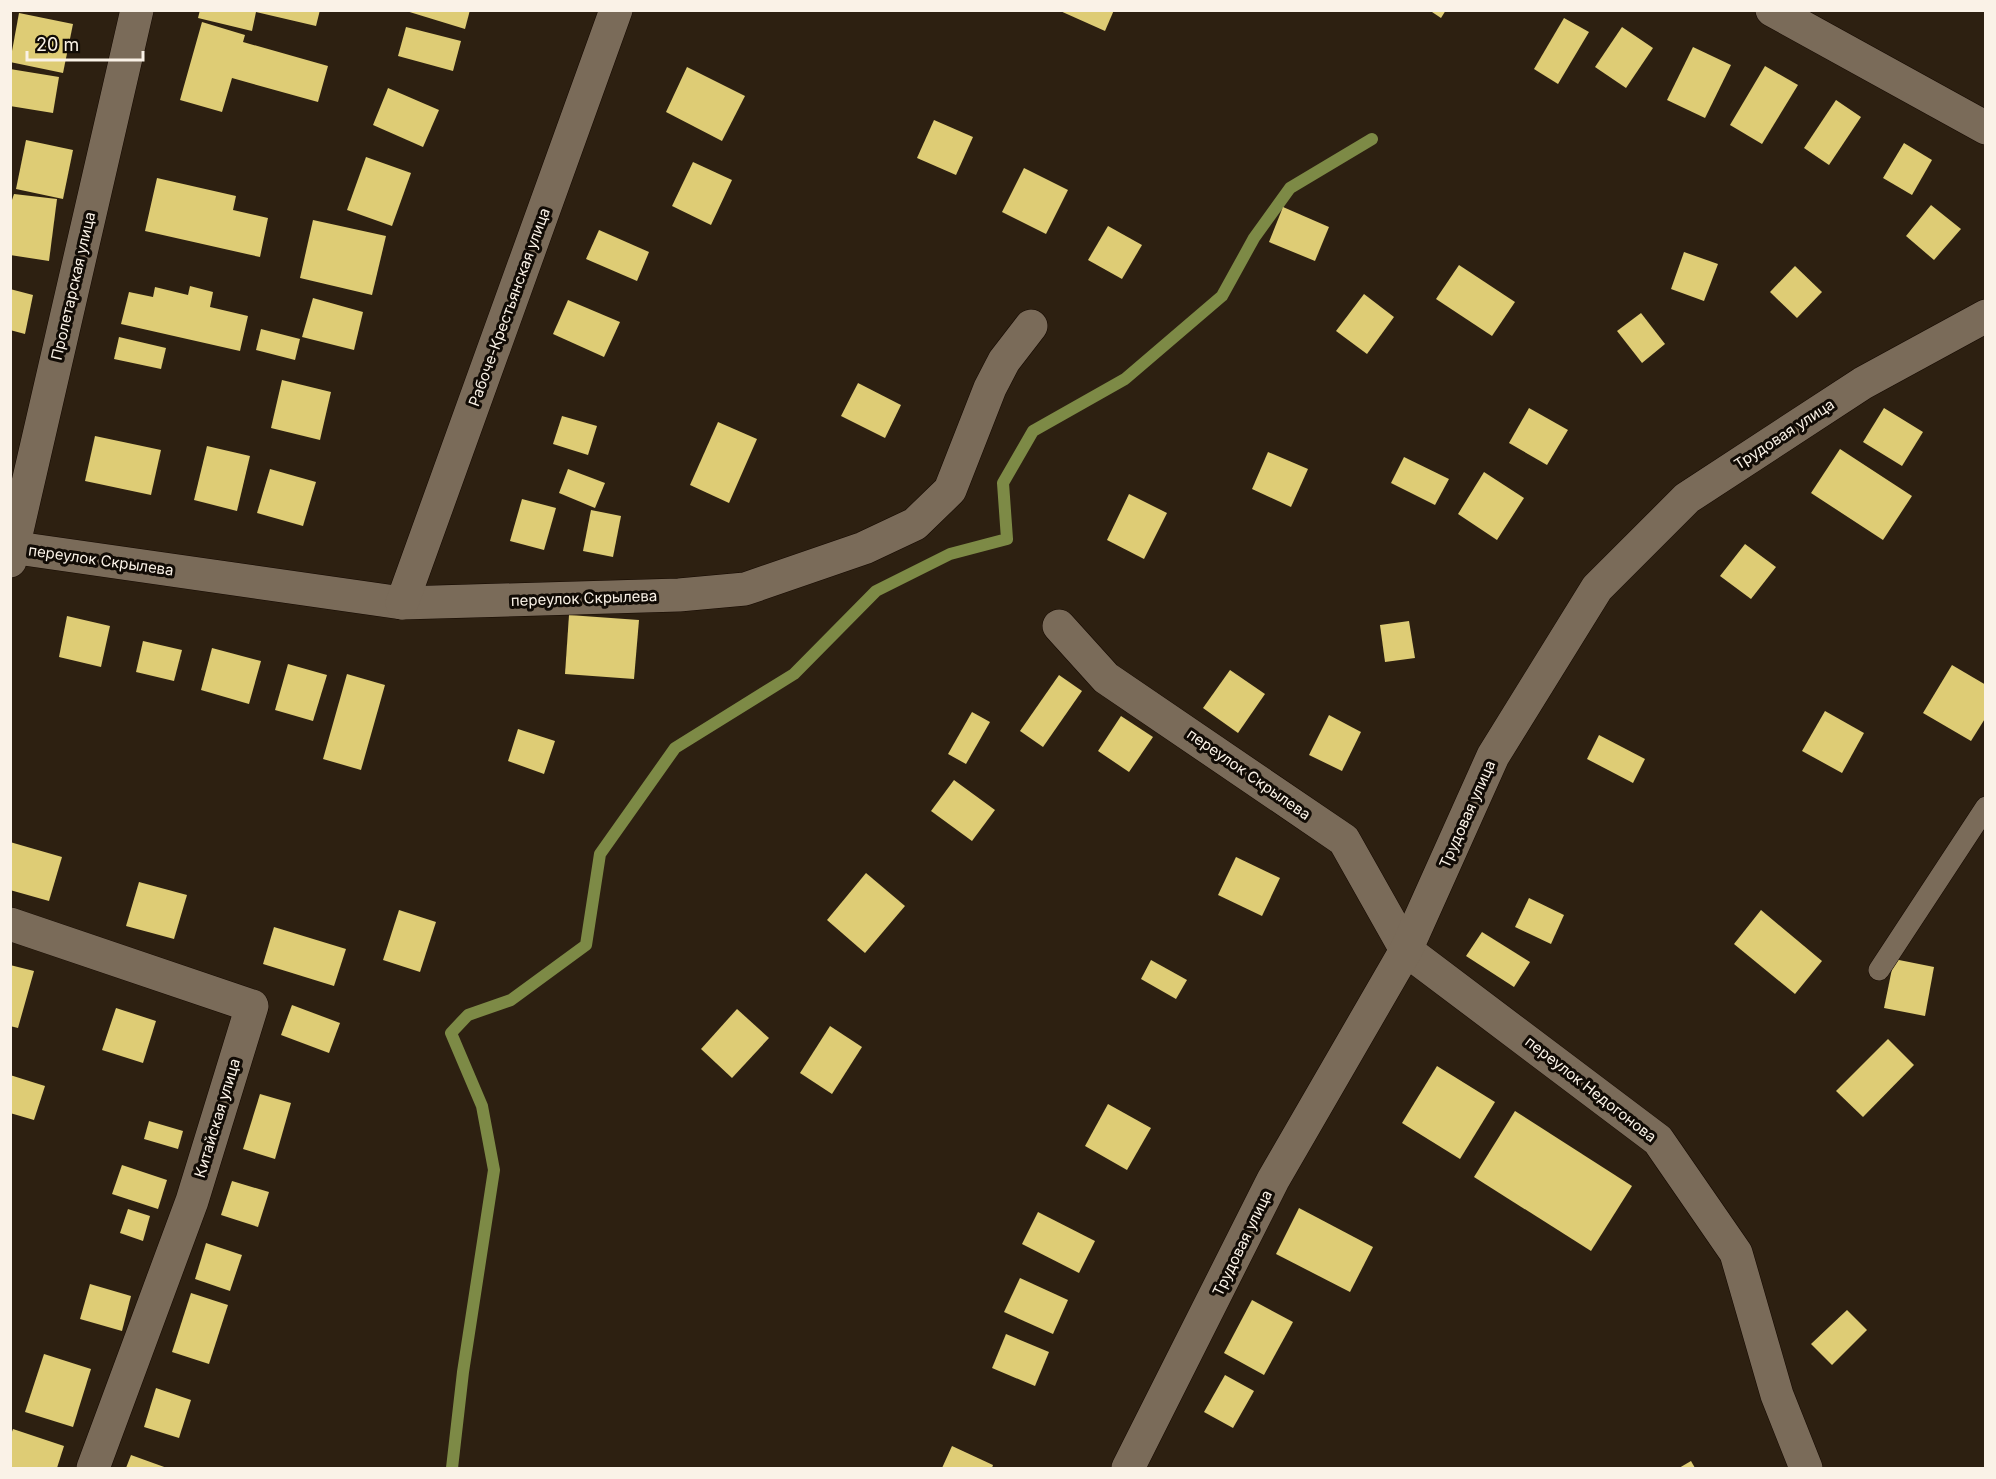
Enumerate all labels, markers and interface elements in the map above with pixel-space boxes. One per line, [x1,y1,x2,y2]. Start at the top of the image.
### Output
scale bar [27,24,142,62]
text: 20 m [36,34,79,55]
street label: Рабоче-Крестьянская улица [464,205,554,409]
street label: Пролетарская улица [47,210,99,362]
street label: Трудовая улица [1730,394,1838,474]
street label: переулок Скрылева [27,540,175,580]
street label: переулок Скрылева [510,586,658,610]
street label: переулок Скрылева [1184,724,1314,824]
street label: Трудовая улица [1435,757,1499,871]
street label: переулок Недогонова [1522,1032,1660,1146]
street label: Китайская улица [190,1056,244,1180]
street label: Трудовая улица [1208,1187,1276,1299]

